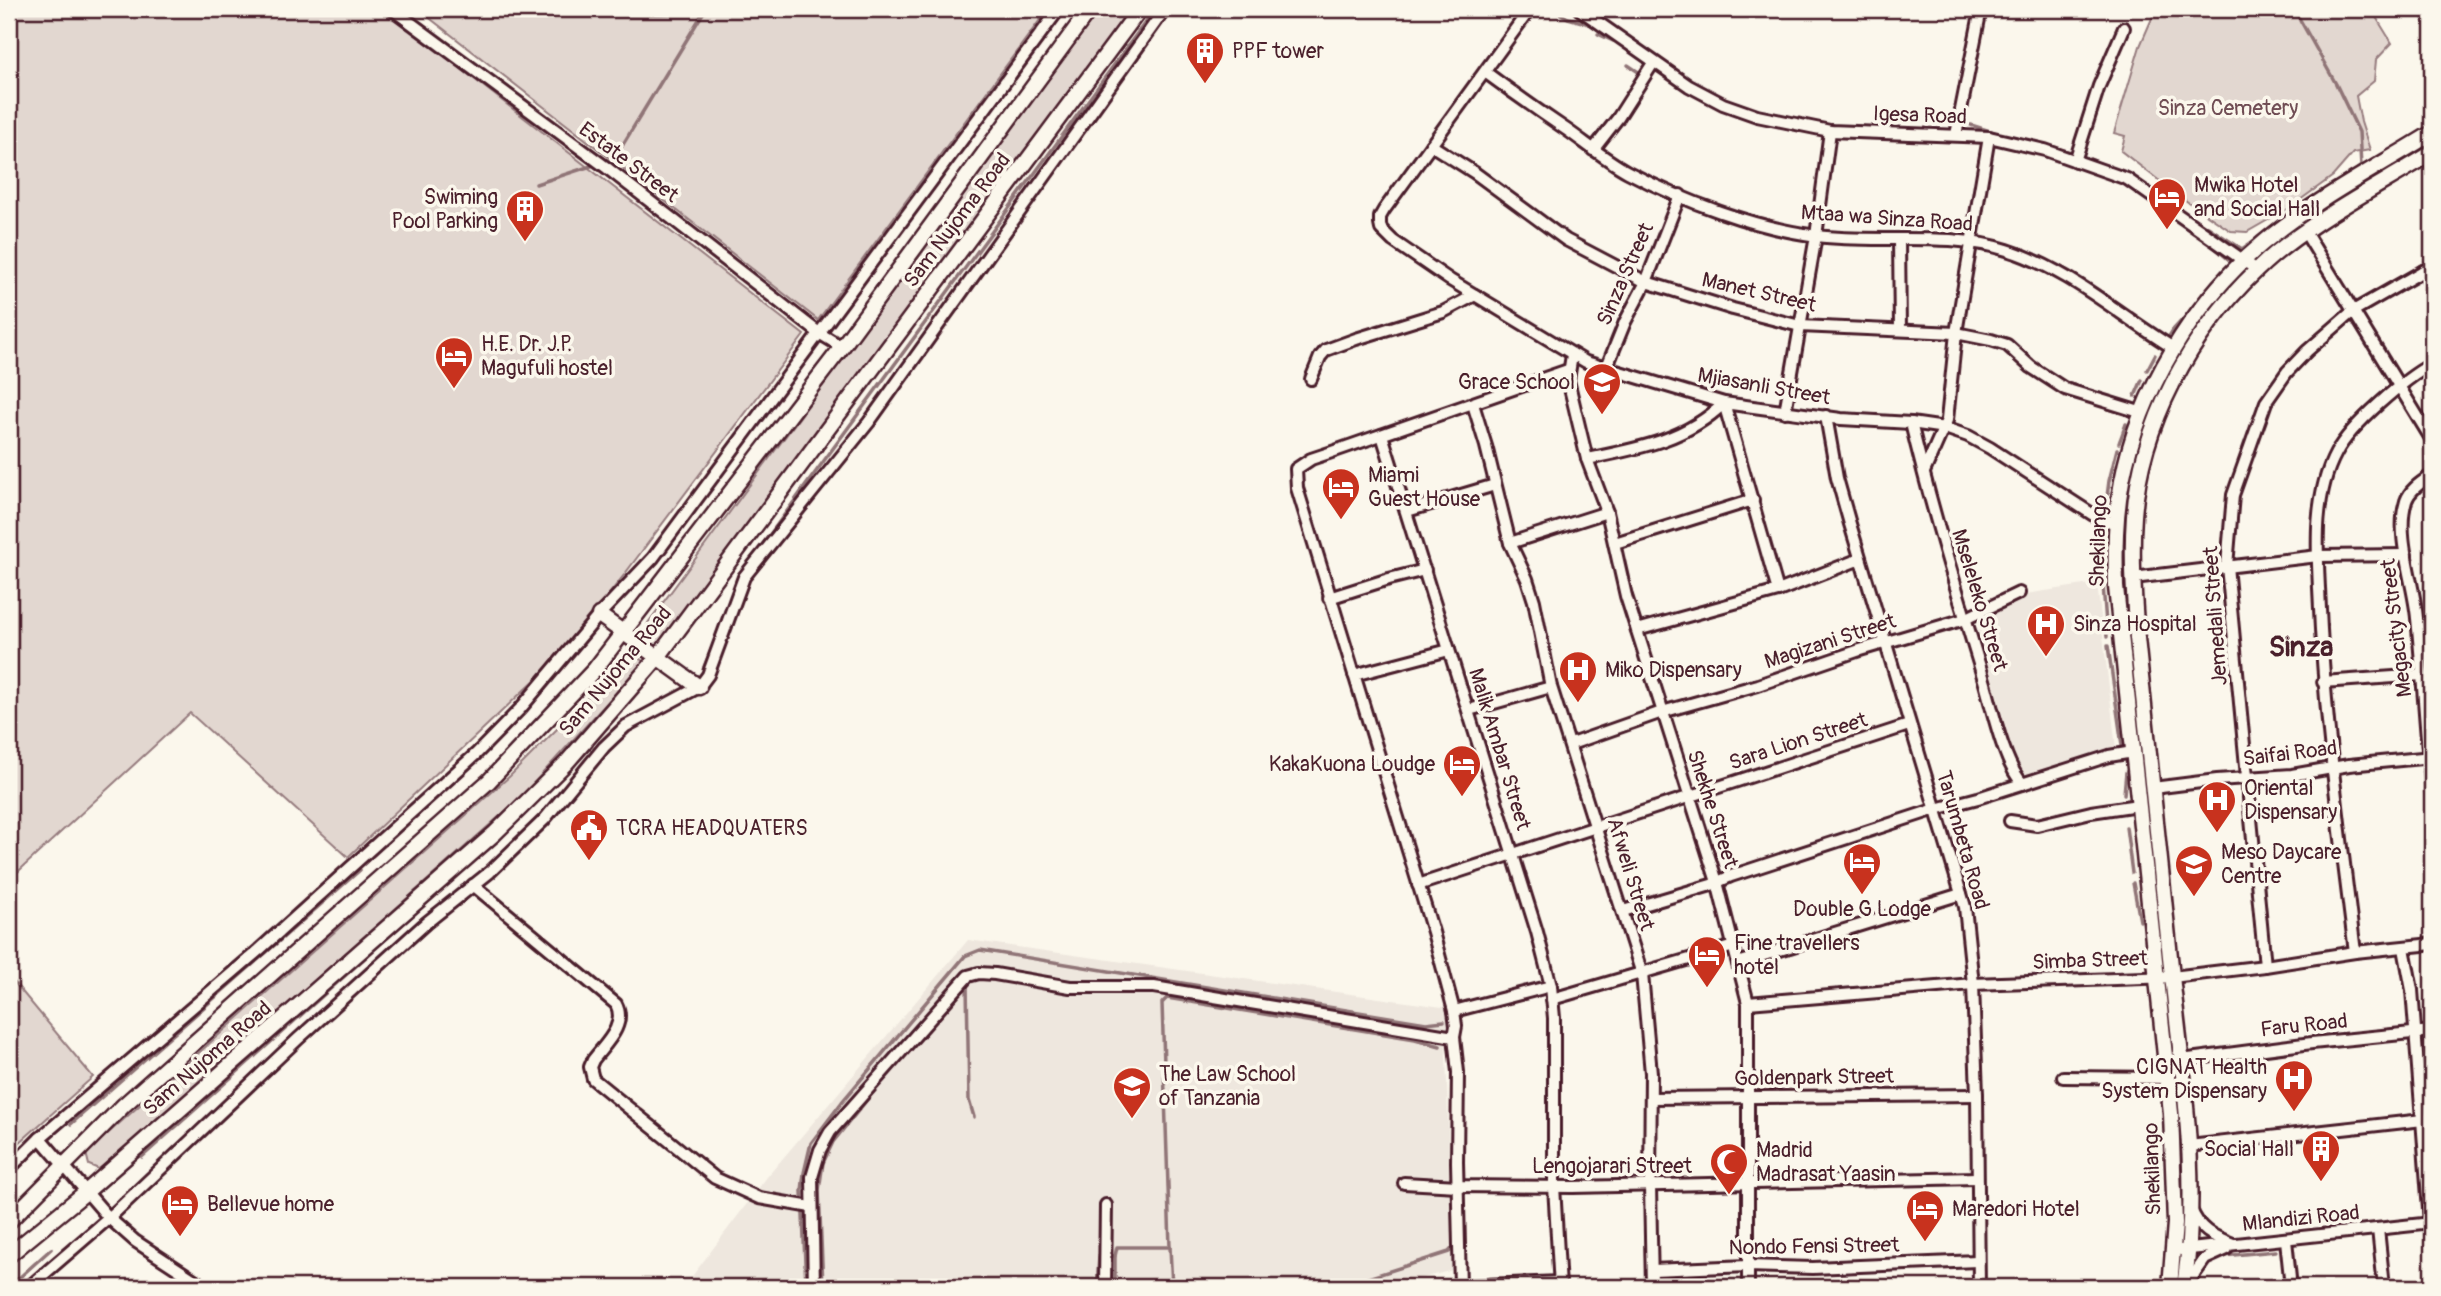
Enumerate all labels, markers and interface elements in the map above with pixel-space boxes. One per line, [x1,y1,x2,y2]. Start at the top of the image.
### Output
building icon: PPF tower [1184,30,1226,85]
place label: PPF tower [1232,38,1324,65]
park label: Sinza Cemetery [2158,95,2298,122]
street label: Igesa Road [1873,100,1967,131]
street label: Estate Street [573,116,684,209]
street label: Sam Nujoma Road [898,148,1017,293]
place label: Mwika Hotel and Social Hall [2194,172,2320,223]
hotel icon: Mwika Hotel and Social Hall [2146,176,2188,231]
place label: Swiming Pool Parking [392,184,498,235]
building icon: Swiming Pool Parking [504,188,546,243]
street label: Mtaa wa Sinza Road [1800,199,1974,238]
street label: Sinza Street [1591,218,1660,330]
street label: Manet Street [1699,266,1819,319]
place label: H.E. Dr. J.P. Magufuli hostel [481,331,613,382]
hotel icon: H.E. Dr. J.P. Magufuli hostel [433,335,475,390]
school or university icon: Grace School [1581,361,1623,416]
street label: Mjiasanli Street [1696,362,1833,412]
place label: Grace School [1458,369,1575,396]
place label: Miami Guest House [1368,462,1481,513]
hotel icon: Miami Guest House [1320,466,1362,521]
street label: Shekilango [2083,494,2114,588]
street label: Mseleleko Street [1945,526,2014,675]
street label: Jemedali Street [2197,545,2234,686]
street label: Megacity Street [2375,557,2418,699]
street label: Sam Nujoma Road [553,601,678,742]
hospital icon: Sinza Hospital [2025,603,2067,658]
street label: Magizani Street [1761,607,1900,675]
place label: Sinza Hospital [2073,611,2197,638]
district label: Sinza [2269,630,2333,665]
hospital icon: Miko Dispensary [1557,649,1599,704]
place label: Miko Dispensary [1605,657,1742,684]
street label: Malik Ambar Street [1462,665,1537,834]
street label: Sara Lion Street [1726,706,1871,777]
street label: Saifai Road [2241,734,2339,773]
hotel icon: KakaKuona Loudge [1441,743,1483,798]
street label: Shekhe Street [1681,747,1745,872]
place label: KakaKuona Loudge [1269,751,1436,778]
street label: Tarumbeta Road [1930,768,1995,913]
place label: Oriental Dispensary [2244,775,2337,826]
hospital icon: Oriental Dispensary [2196,779,2238,834]
public building icon: TCRA HEADQUATERS [568,807,610,862]
street label: Afweli Street [1601,814,1661,935]
place label: TCRA HEADQUATERS [616,815,808,842]
place label: Meso Daycare Centre [2221,839,2342,890]
hotel icon: Double G Lodge [1841,841,1883,896]
school or university icon: Meso Daycare Centre [2173,843,2215,898]
place label: Double G Lodge [1793,896,1932,923]
place label: Fine travellers hotel [1734,930,1860,981]
hotel icon: Fine travellers hotel [1686,934,1728,989]
street label: Simba Street [2032,945,2149,976]
street label: Sam Nujoma Road [137,995,277,1122]
street label: Faru Road [2259,1008,2349,1043]
place label: CIGNAT Health System Dispensary [2101,1054,2267,1105]
hospital icon: CIGNAT Health System Dispensary [2273,1058,2315,1113]
place label: The Law School of Tanzania [1159,1061,1296,1112]
street label: Goldenpark Street [1734,1063,1895,1092]
school or university icon: The Law School of Tanzania [1111,1065,1153,1120]
street label: Shekilango [2137,1122,2168,1216]
building icon: Social Hall [2300,1128,2342,1183]
place label: Social Hall [2204,1136,2294,1163]
place label: Madrid Madrasat Yaasin [1756,1137,1896,1188]
mosque icon: Madrid Madrasat Yaasin [1708,1141,1750,1196]
street label: Lengojarari Street [1532,1153,1693,1180]
hotel icon: Bellevue home [159,1183,201,1238]
hotel icon: Maredori Hotel [1904,1188,1946,1243]
place label: Bellevue home [207,1191,335,1218]
place label: Maredori Hotel [1952,1196,2080,1223]
street label: Mlandizi Road [2241,1199,2361,1238]
street label: Nondo Fensi Street [1728,1232,1900,1261]

